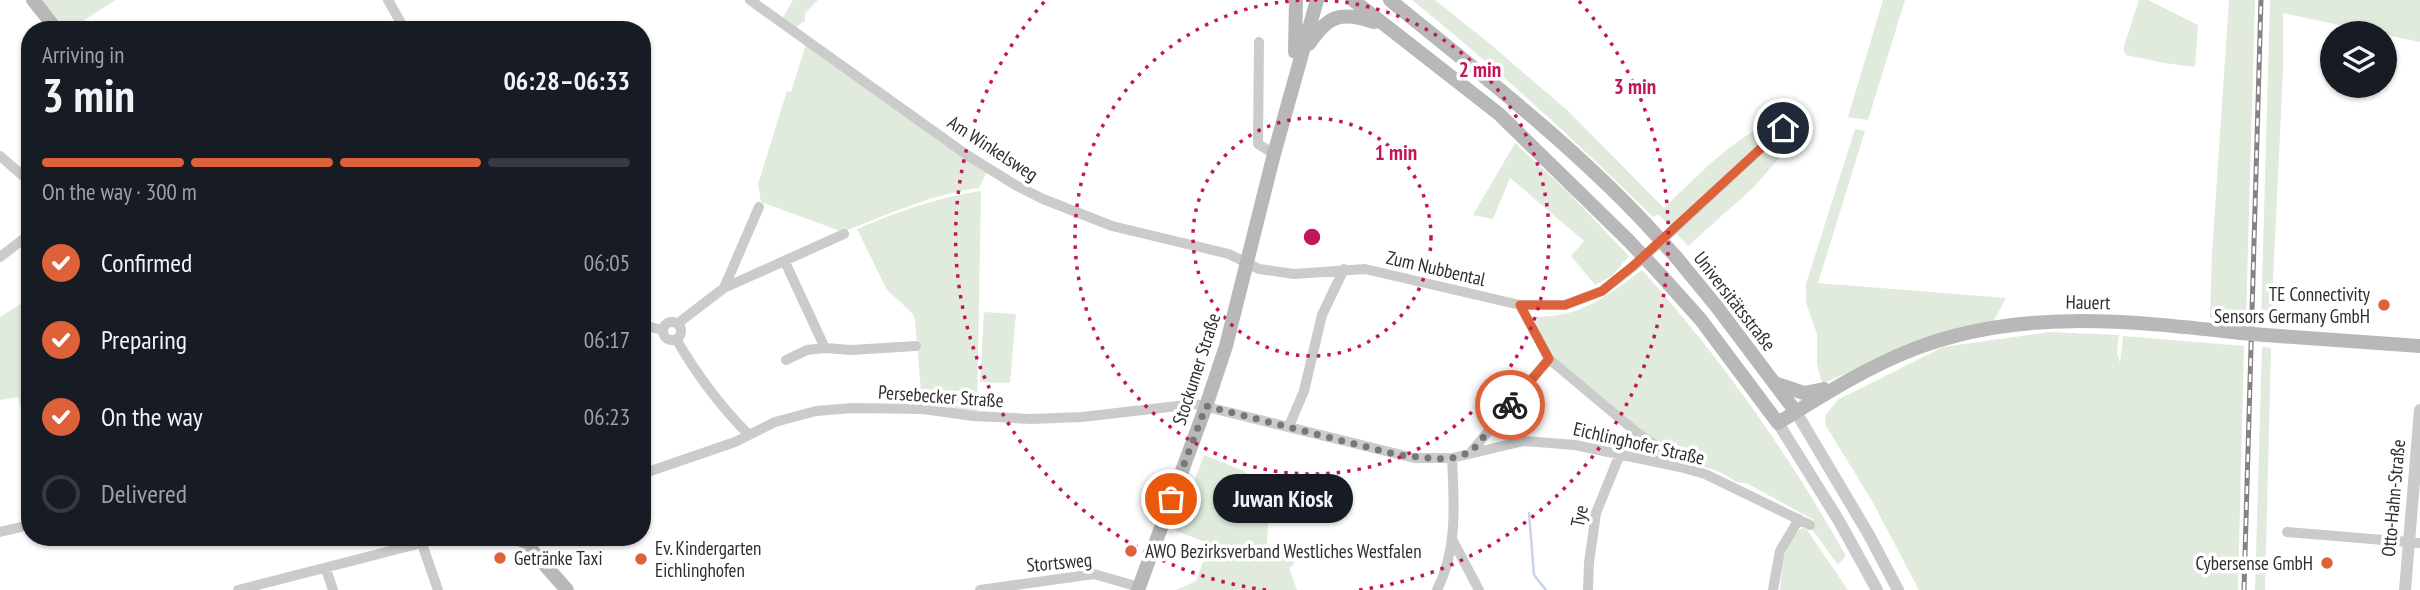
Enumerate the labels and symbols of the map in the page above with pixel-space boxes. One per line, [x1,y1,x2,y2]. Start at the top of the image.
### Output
text: 2 min [1459,56,1501,83]
text: 3 min [1614,73,1656,100]
pin [1753,98,1813,158]
street label: Am Winkelsweg [943,110,1043,186]
text: 1 min [1375,139,1417,166]
centre of rings [1300,225,1324,249]
street label: Zum Nubbental [1384,245,1488,291]
street label: Universitätsstraße [1689,247,1781,356]
place label: TE Connectivity Sensors Germany GmbH [2214,282,2371,328]
street label: Hauert [2065,290,2111,314]
marker: TE Connectivity Sensors Germany GmbH [2376,297,2392,313]
street label: Stockumer Straße [1167,310,1225,428]
courier [1475,370,1545,440]
street label: Persebecker Straße [878,380,1005,412]
street label: Eichlinghofer Straße [1571,416,1707,470]
street label: Otto-Hahn-Straße [2376,438,2410,558]
pin [1141,469,1201,529]
callout: Juwan Kiosk [1213,475,1353,524]
street label: Tye [1565,503,1593,529]
place label: Ev. Kindergarten Eichlinghofen [655,536,761,582]
place label: AWO Bezirksverband Westliches Westfalen [1145,539,1422,563]
marker: AWO Bezirksverband Westliches Westfalen [1123,543,1139,559]
place label: Getränke Taxi [514,546,603,570]
street label: Stortsweg [1025,547,1093,577]
marker: Getränke Taxi [492,550,508,566]
marker: Ev. Kindergarten Eichlinghofen [633,551,649,567]
place label: Cybersense GmbH [2195,551,2313,575]
marker: Cybersense GmbH [2319,555,2335,571]

